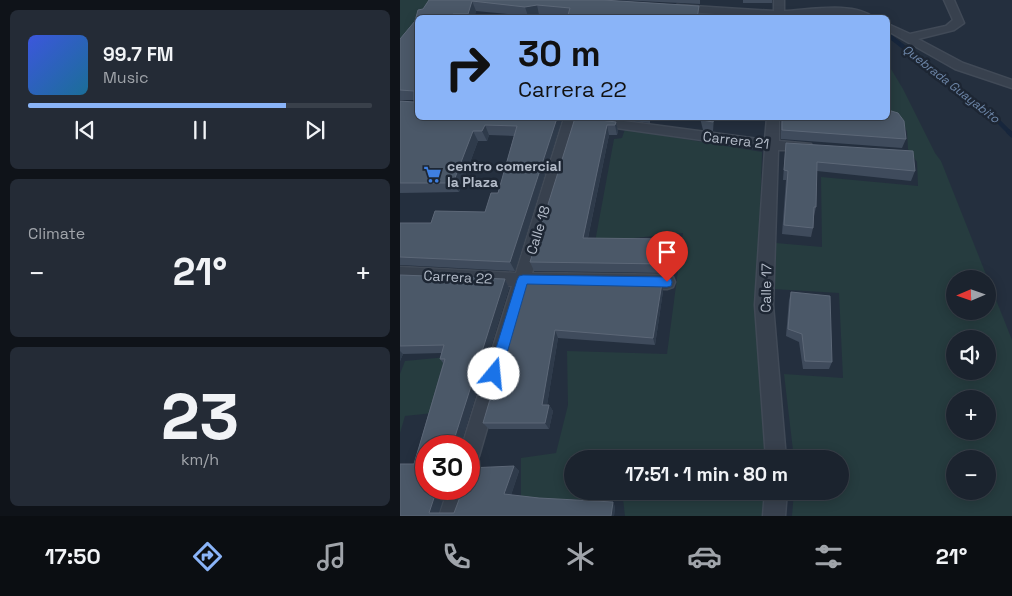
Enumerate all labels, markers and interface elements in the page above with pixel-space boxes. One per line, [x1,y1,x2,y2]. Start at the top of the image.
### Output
text: 30 m [518,32,601,76]
icon: right [435,35,500,100]
water label: Quebrada Guayabito [899,41,1003,127]
text: 99.7 FM [103,42,174,67]
text: Music [103,67,149,88]
text: Carrera 22 [518,75,627,103]
icon: previous [71,116,99,144]
icon: pause [186,116,214,144]
icon: next [301,116,329,144]
street label: Carrera 21 [702,127,770,153]
place label: centro comercial la Plaza [447,157,561,191]
supermarket icon: centro comercial la Plaza [423,164,443,184]
street label: Calle 18 [522,203,554,257]
text: Climate [28,223,85,244]
pin [646,231,688,282]
icon: arrive [653,238,681,266]
text: 21° [173,248,227,296]
text: − [28,255,45,291]
text: + [355,255,372,291]
street label: Calle 17 [757,263,775,313]
street label: Carrera 22 [423,266,493,288]
north arrow [946,270,996,320]
map controls [946,270,996,500]
button: sound [946,330,996,380]
position arrow [467,347,519,399]
text: 23 [161,375,239,458]
button: + [946,390,996,440]
speed limit sign: 30 [415,435,480,500]
text: km/h [181,449,219,470]
button: − [946,450,996,500]
text: 17:51 · 1 min · 80 m [625,462,788,487]
icon: directions [190,539,225,574]
icon: music [314,539,349,574]
icon: phone [439,539,474,574]
icon: climate [563,539,598,574]
icon: car [687,539,722,574]
icon: filters [811,539,846,574]
text: 17:50 [45,542,101,570]
text: 21° [936,542,967,570]

